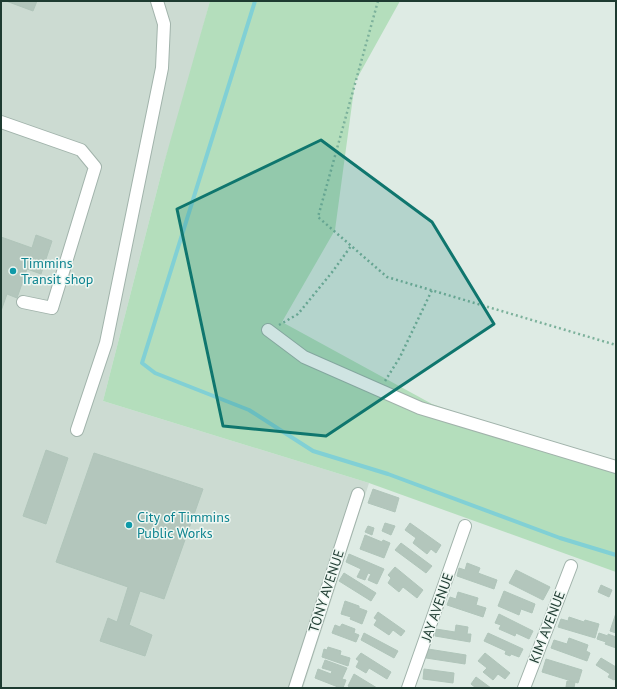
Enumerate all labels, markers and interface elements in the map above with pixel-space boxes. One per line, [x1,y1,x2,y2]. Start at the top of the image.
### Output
place label: Timmins Transit shop [21,254,93,288]
marker: Timmins Transit shop [8,266,18,276]
place label: City of Timmins Public Works [137,508,230,542]
marker: City of Timmins Public Works [124,520,134,530]
street label: TONY AVENUE [304,547,348,635]
street label: JAY AVENUE [417,570,457,645]
street label: KIM AVENUE [525,588,569,666]

